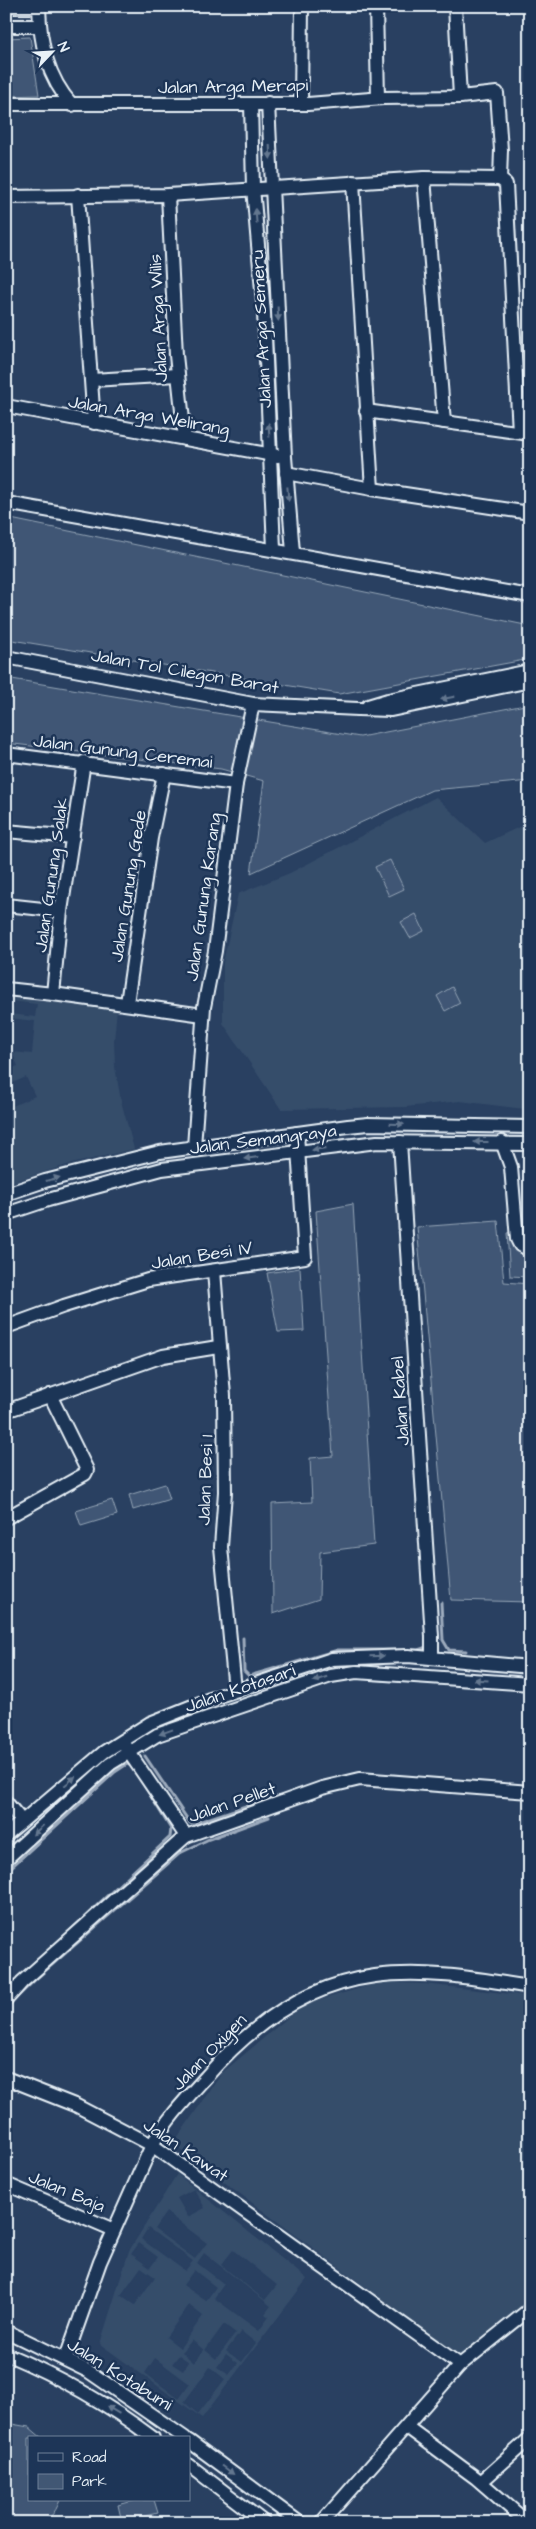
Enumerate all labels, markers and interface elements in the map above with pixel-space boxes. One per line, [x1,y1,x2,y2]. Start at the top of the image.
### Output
north arrow [28,28,78,78]
text: N [52,39,74,55]
street label: Jalan Arga Merapi [158,73,309,101]
one-way arrow [266,144,274,160]
one-way arrow [251,207,259,223]
street label: Jalan Arga Semeru [245,249,279,409]
street label: Jalan Arga Wilis [143,253,175,383]
one-way arrow [274,307,282,323]
street label: Jalan Arga Welirang [66,389,232,443]
one-way arrow [264,422,272,438]
one-way arrow [284,486,292,502]
street label: Jalan Tol Cilegon Barat [89,643,281,701]
one-way arrow [440,694,455,702]
street label: Jalan Gunung Ceremai [32,728,214,776]
street label: Jalan Gunung Salak [28,796,76,954]
street label: Jalan Gunung Gede [104,808,154,964]
street label: Jalan Gunung Karang [179,811,229,983]
street label: Jalan Semangraya [188,1118,338,1162]
one-way arrow [389,1120,405,1128]
one-way arrow [473,1138,489,1146]
one-way arrow [311,1146,327,1154]
one-way arrow [243,1154,259,1162]
one-way arrow [45,1175,60,1183]
street label: Jalan Besi IV [150,1235,255,1276]
street label: Jalan Kabel [385,1355,416,1447]
street label: Jalan Besi 1 [191,1434,220,1526]
one-way arrow [370,1652,386,1660]
street label: Jalan Kotasari [182,1658,299,1719]
one-way arrow [312,1676,327,1684]
one-way arrow [473,1676,489,1684]
one-way arrow [158,1728,173,1736]
one-way arrow [63,1775,76,1786]
street label: Jalan Pellet [185,1776,280,1829]
one-way arrow [32,1824,44,1836]
street label: Jalan Oxigen [166,2008,253,2097]
street label: Jalan Kawat [138,2113,234,2189]
street label: Jalan Baja [25,2164,109,2219]
street label: Jalan Kotabumi [62,2332,178,2417]
one-way arrow [106,2405,119,2414]
legend [28,2436,190,2502]
text: Road [72,2447,107,2468]
one-way arrow [221,2464,234,2475]
text: Park [72,2471,107,2492]

